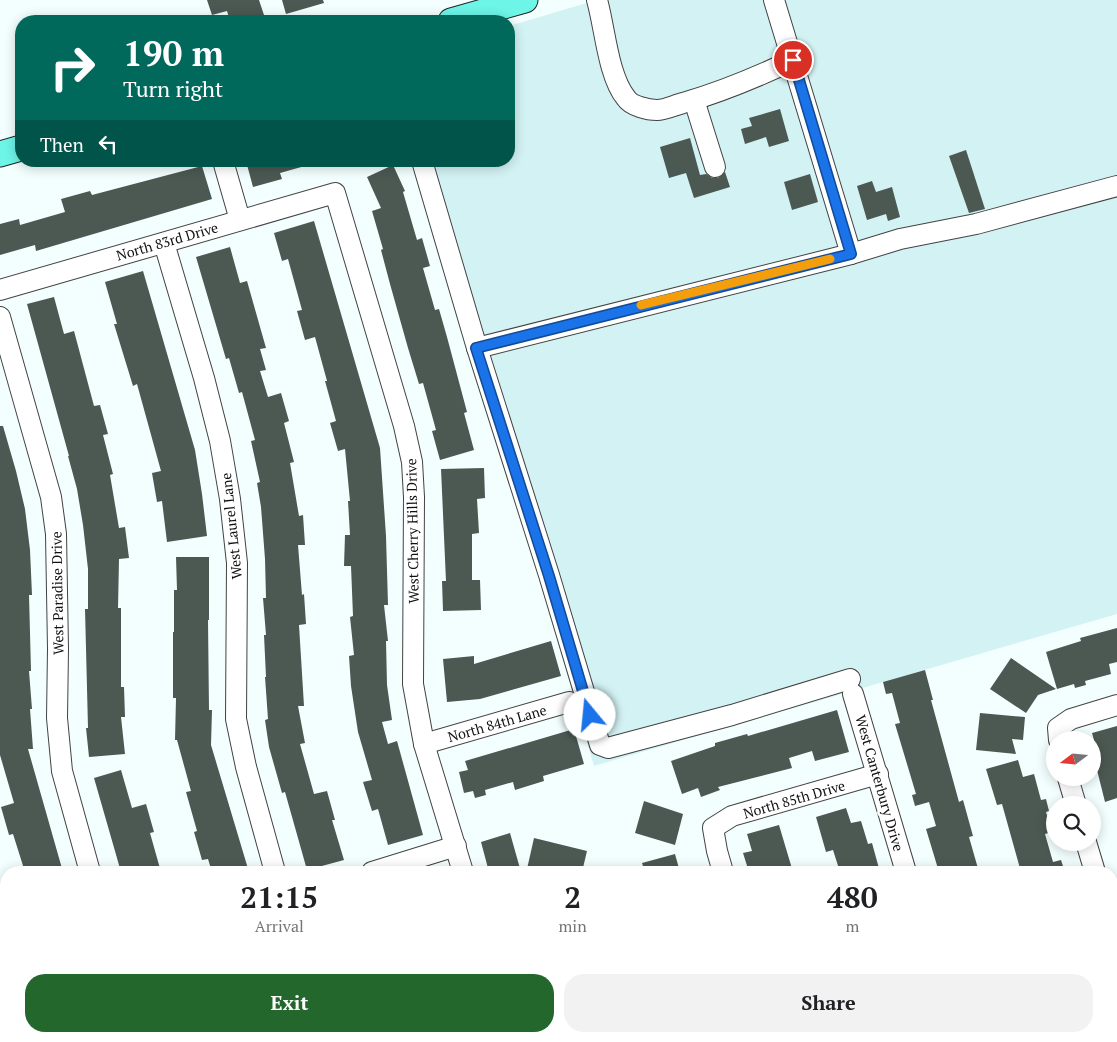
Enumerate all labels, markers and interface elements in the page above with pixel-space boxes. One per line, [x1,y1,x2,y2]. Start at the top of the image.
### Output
text: 190 m [123,30,224,76]
icon: right [40,35,105,100]
pin [772,39,814,81]
icon: arrive [779,46,807,74]
text: Turn right [123,74,223,103]
icon: left [94,130,122,158]
text: Then [40,132,84,157]
street label: North 83rd Drive [114,217,220,265]
street label: West Cherry Hills Drive [401,458,423,604]
street label: West Laurel Lane [216,472,246,580]
street label: West Paradise Drive [46,531,68,655]
position arrow [563,688,615,740]
street label: North 84th Lane [445,700,549,746]
street label: West Canterbury Drive [851,713,909,853]
north arrow [1046,731,1101,786]
map controls [1046,731,1101,851]
street label: North 85th Drive [741,775,847,823]
button: search [1046,796,1101,851]
text: 21:15 [240,877,318,917]
text: 2 [564,877,581,917]
text: 480 [827,877,878,917]
text: Arrival [255,915,304,937]
text: min [559,915,587,937]
text: m [845,915,859,937]
button: Exit [25,974,554,1032]
button: Share [564,974,1093,1032]

